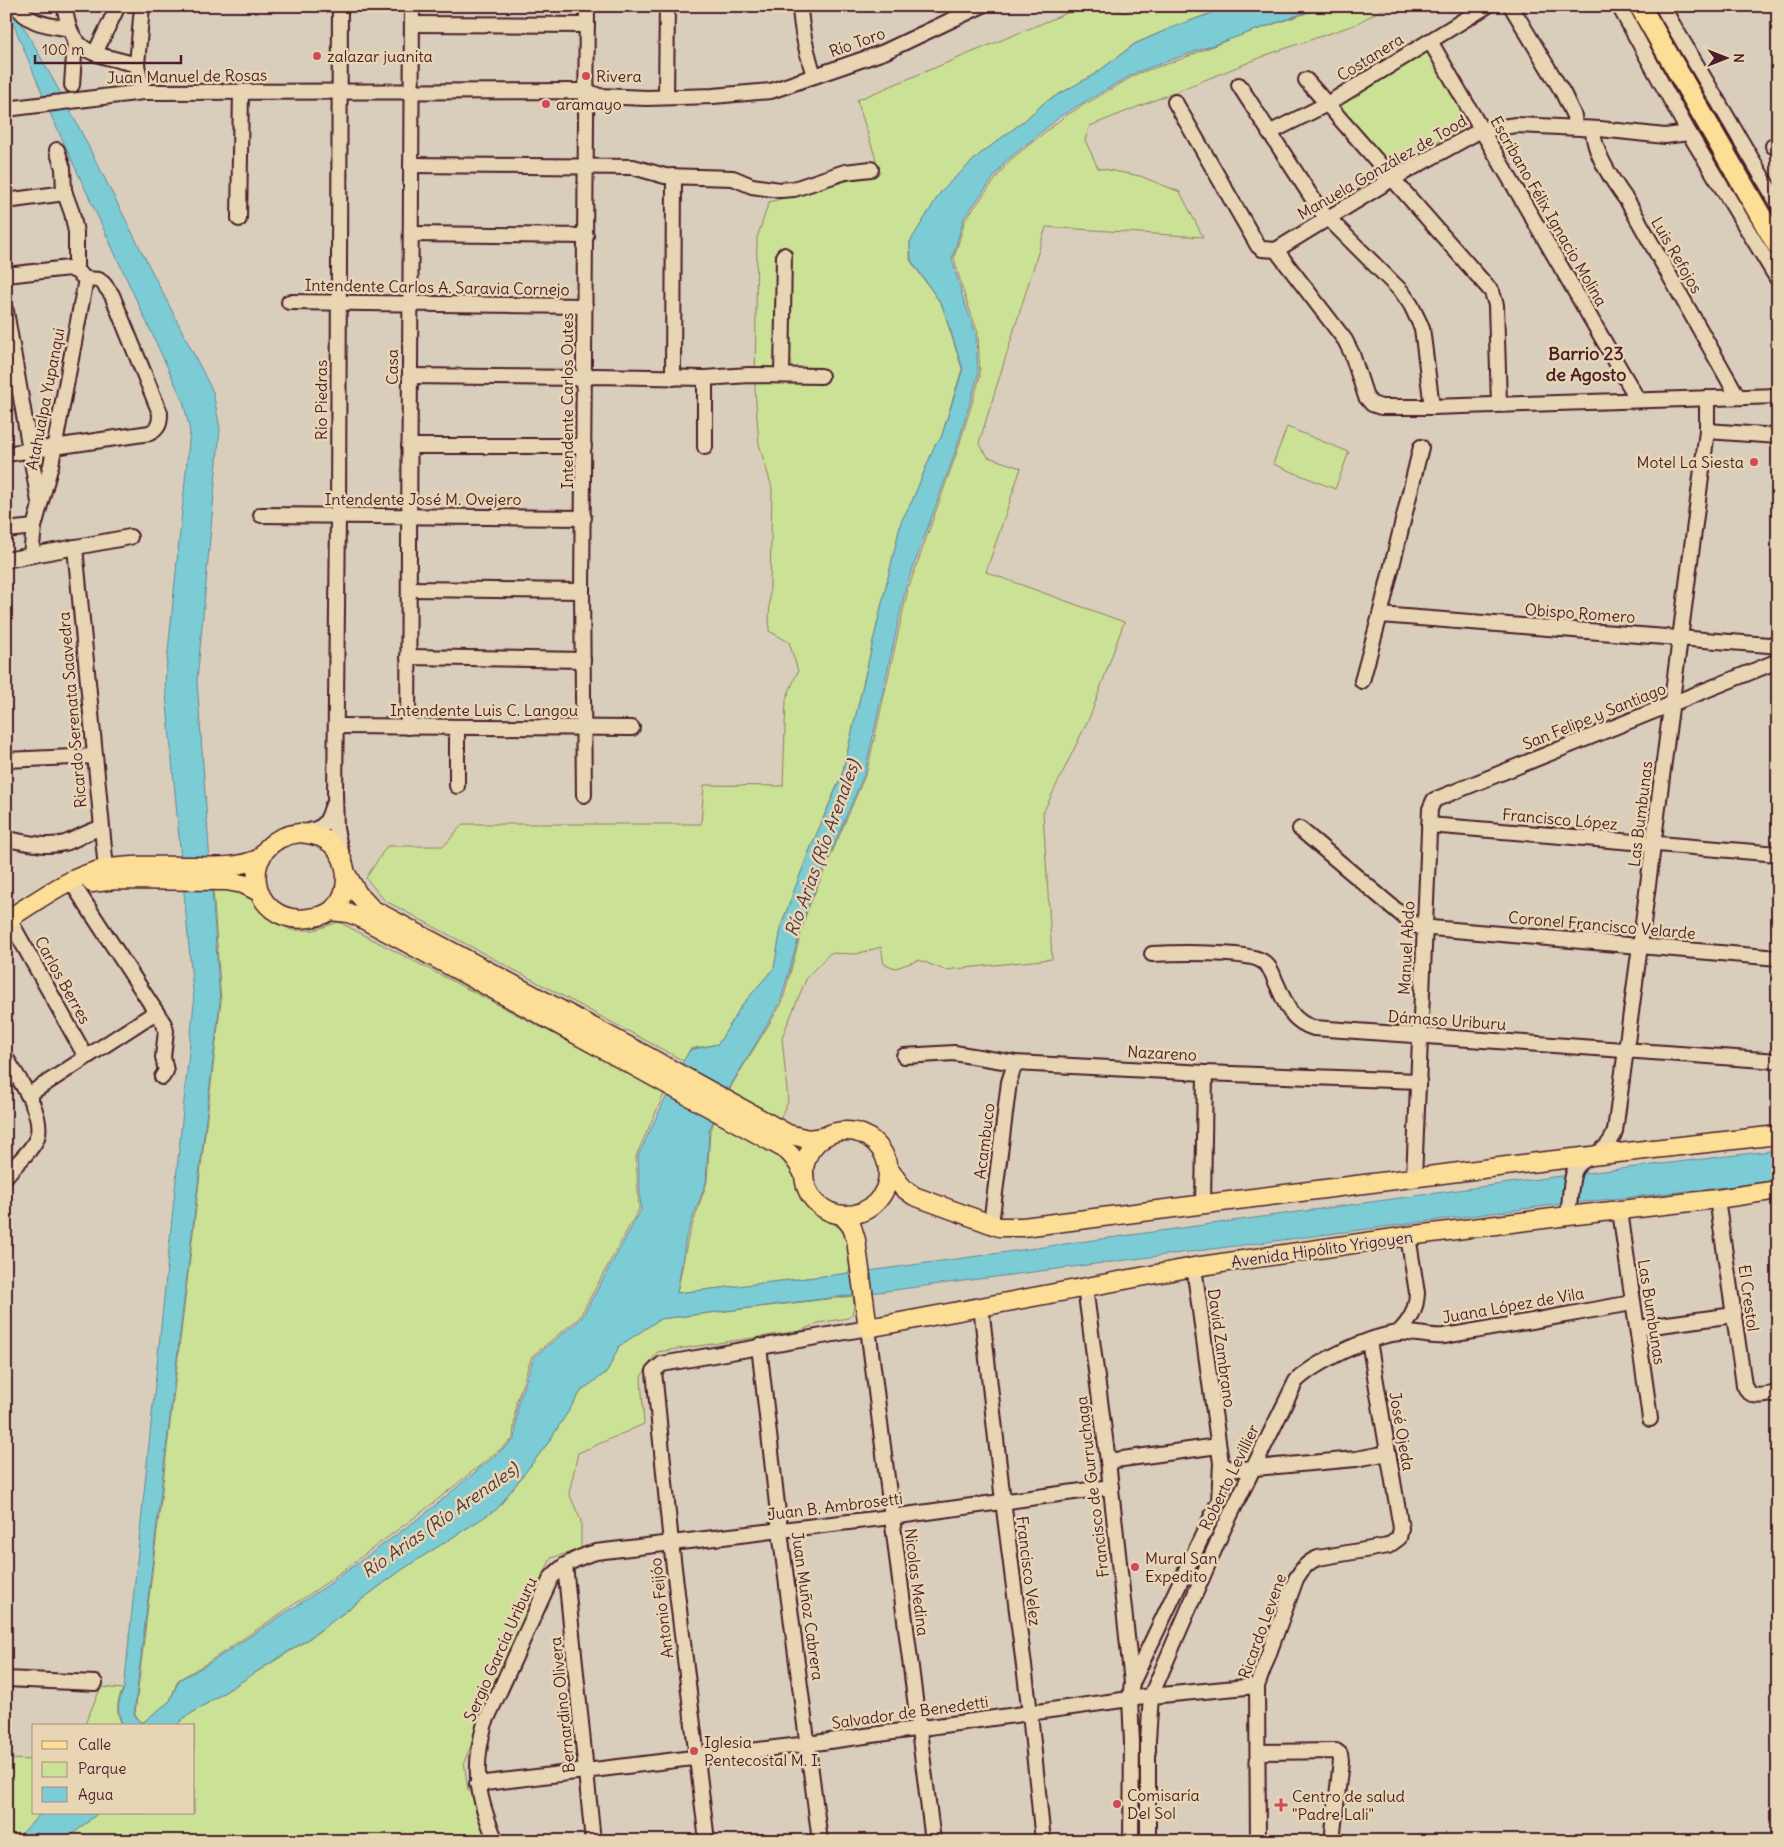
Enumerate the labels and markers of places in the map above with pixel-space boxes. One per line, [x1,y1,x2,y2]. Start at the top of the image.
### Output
place label: zalazar juanita [327,46,433,66]
marker: zalazar juanita [311,50,323,62]
place label: Rivera [596,66,642,86]
marker: Rivera [580,70,592,82]
place label: aramayo [556,94,622,114]
marker: aramayo [540,98,552,110]
place label: Motel La Siesta [1637,452,1744,472]
marker: Motel La Siesta [1748,456,1760,468]
place label: Mural San Expedito [1145,1548,1217,1586]
marker: Mural San Expedito [1129,1561,1141,1573]
place label: Iglesia Pentecostal M. I. [704,1732,821,1770]
marker: Iglesia Pentecostal M. I. [688,1745,700,1757]
place label: Comisaría Del Sol [1127,1785,1200,1823]
place label: Centro de salud "Padre Lali" [1292,1786,1405,1824]
marker: Comisaría Del Sol [1111,1798,1123,1810]
marker: Centro de salud "Padre Lali" [1274,1798,1288,1812]

